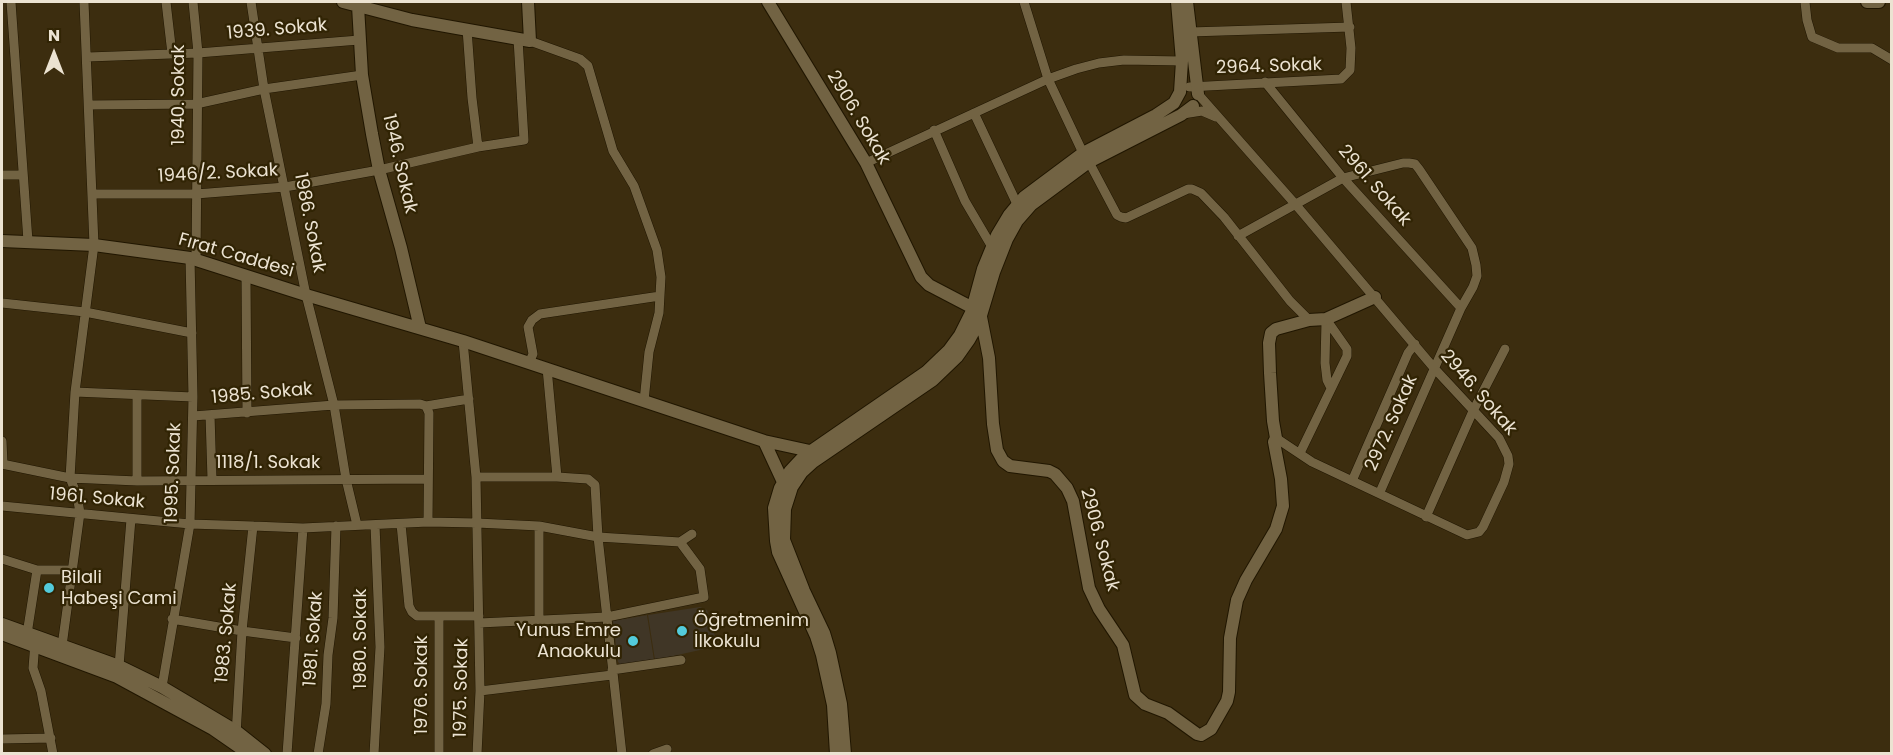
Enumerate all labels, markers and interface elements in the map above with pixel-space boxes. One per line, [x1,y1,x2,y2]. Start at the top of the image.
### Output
street label: 1939. Sokak [226,15,328,45]
north arrow [24,24,84,84]
text: N [48,24,60,47]
street label: 1940. Sokak [168,44,190,146]
street label: 2964. Sokak [1216,54,1322,80]
street label: 2906. Sokak [821,67,895,169]
street label: 1946. Sokak [377,112,421,216]
street label: 2961. Sokak [1333,141,1415,231]
street label: 1946/2. Sokak [157,160,279,188]
street label: 1986. Sokak [289,171,329,275]
street label: Fırat Caddesi [176,229,296,283]
street label: 2946. Sokak [1435,346,1521,440]
street label: 2972. Sokak [1361,371,1423,475]
street label: 1985. Sokak [211,379,313,409]
street label: 1995. Sokak [161,422,187,524]
street label: 1118/1. Sokak [216,452,320,474]
street label: 1961. Sokak [48,484,146,514]
street label: 2906. Sokak [1075,486,1123,594]
place label: Bilali Habeşi Cami [61,567,177,610]
marker: Bilali Habeşi Cami [42,581,56,595]
street label: 1983. Sokak [212,582,242,684]
street label: 1980. Sokak [350,588,372,690]
street label: 1981. Sokak [300,591,328,687]
place label: Öğretmenim İlkokulu [694,610,809,652]
place label: Yunus Emre Anaokulu [516,620,621,662]
marker: Öğretmenim İlkokulu [675,624,689,638]
marker: Yunus Emre Anaokulu [626,634,640,648]
street label: 1976. Sokak [411,635,433,735]
street label: 1975. Sokak [450,638,474,738]

